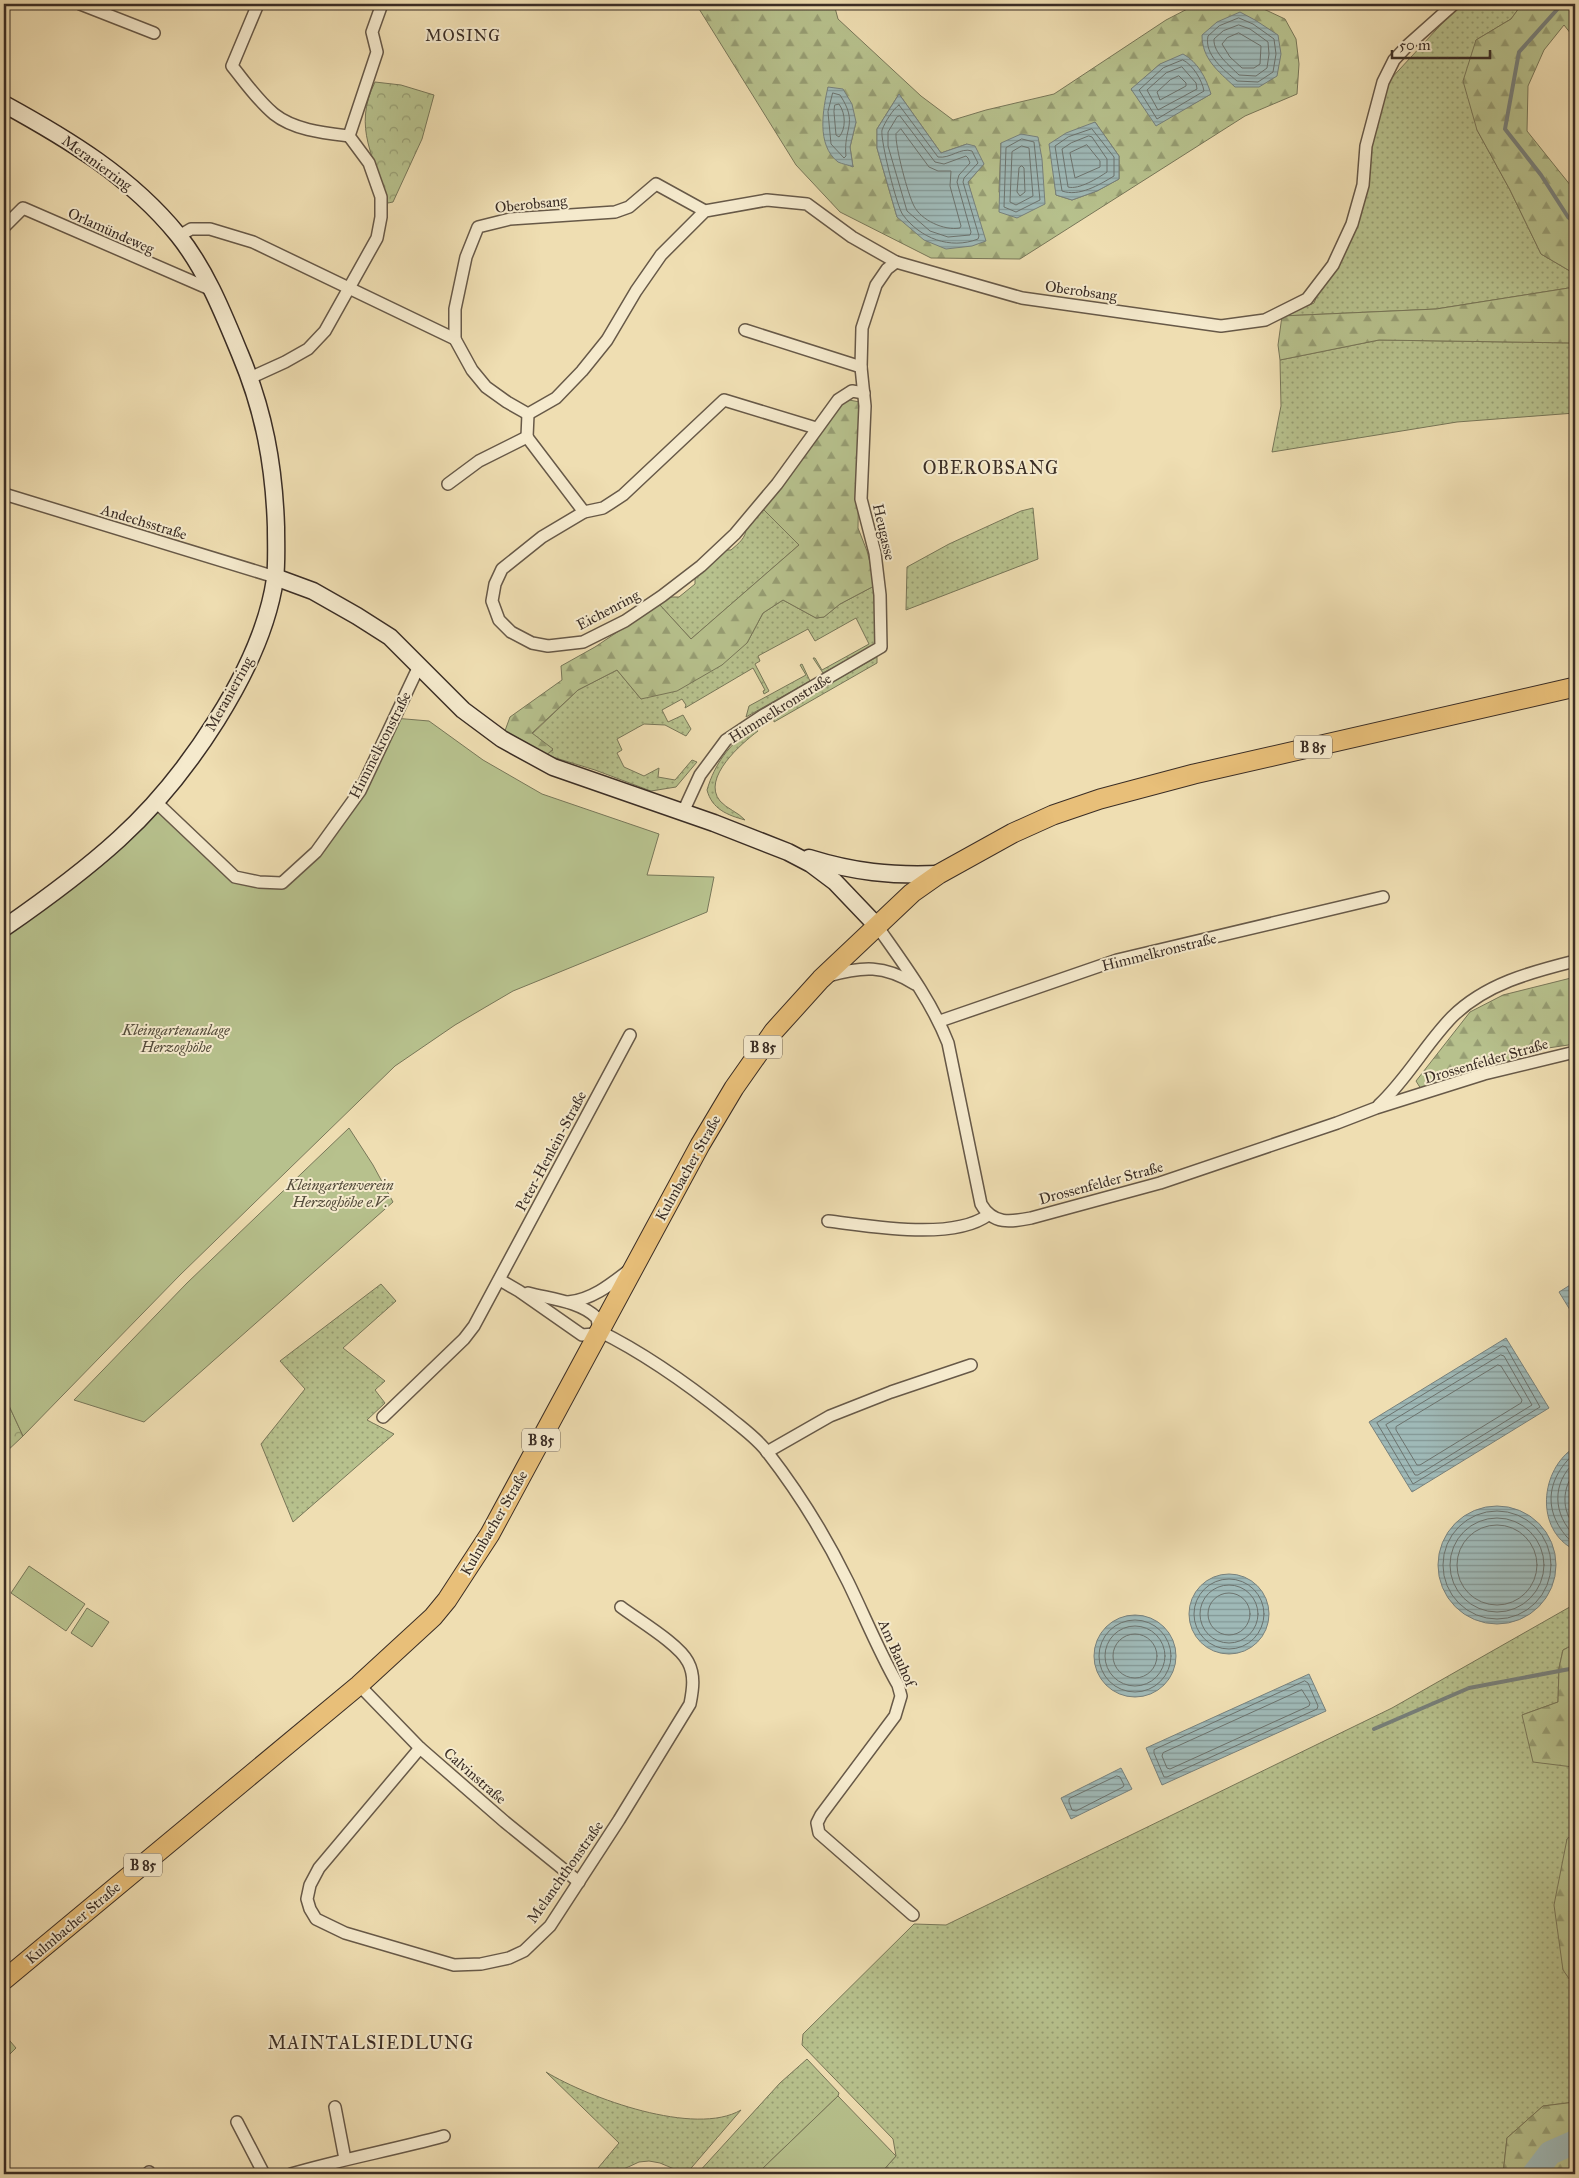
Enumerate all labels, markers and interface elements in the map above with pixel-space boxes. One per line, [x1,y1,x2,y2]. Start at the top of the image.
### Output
district label: MOSING [425,26,501,45]
scale bar [1392,28,1489,60]
text: 50 m [1399,36,1431,54]
street label: Meranierring [58,131,136,195]
street label: Oberobsang [494,191,569,217]
street label: Orlamündeweg [65,204,158,258]
street label: Oberobsang [1044,277,1119,305]
district label: OBEROBSANG [923,457,1059,479]
street label: Andechsstraße [98,500,189,544]
street label: Heugasse [869,502,899,562]
street label: Eichenring [573,585,643,634]
street label: Meranierring [201,653,257,734]
street label: Himmelkronstraße [725,669,835,747]
street label: Himmelkronstraße [345,689,415,801]
road number: B 85 [1294,736,1332,759]
street label: Himmelkronstraße [1100,929,1218,975]
park label: Kleingartenanlage Herzoghöhe [121,1021,230,1056]
street label: Drossenfelder Straße [1422,1035,1550,1087]
road number: B 85 [744,1036,782,1058]
street label: Peter-Henlein-Straße [512,1088,590,1214]
street label: Kulmbacher Straße [651,1112,725,1224]
street label: Drossenfelder Straße [1037,1158,1165,1208]
park label: Kleingartenverein Herzoghöhe e.V. [285,1176,394,1211]
road number: B 85 [522,1428,560,1452]
street label: Kulmbacher Straße [457,1467,531,1579]
street label: Am Bauhof [874,1616,921,1692]
street label: Calvinstraße [440,1744,510,1808]
street label: Melanchthonstraße [523,1817,607,1927]
road number: B 85 [124,1854,162,1876]
street label: Kulmbacher Straße [22,1878,124,1968]
district label: MAINTALSIEDLUNG [268,2032,474,2054]

